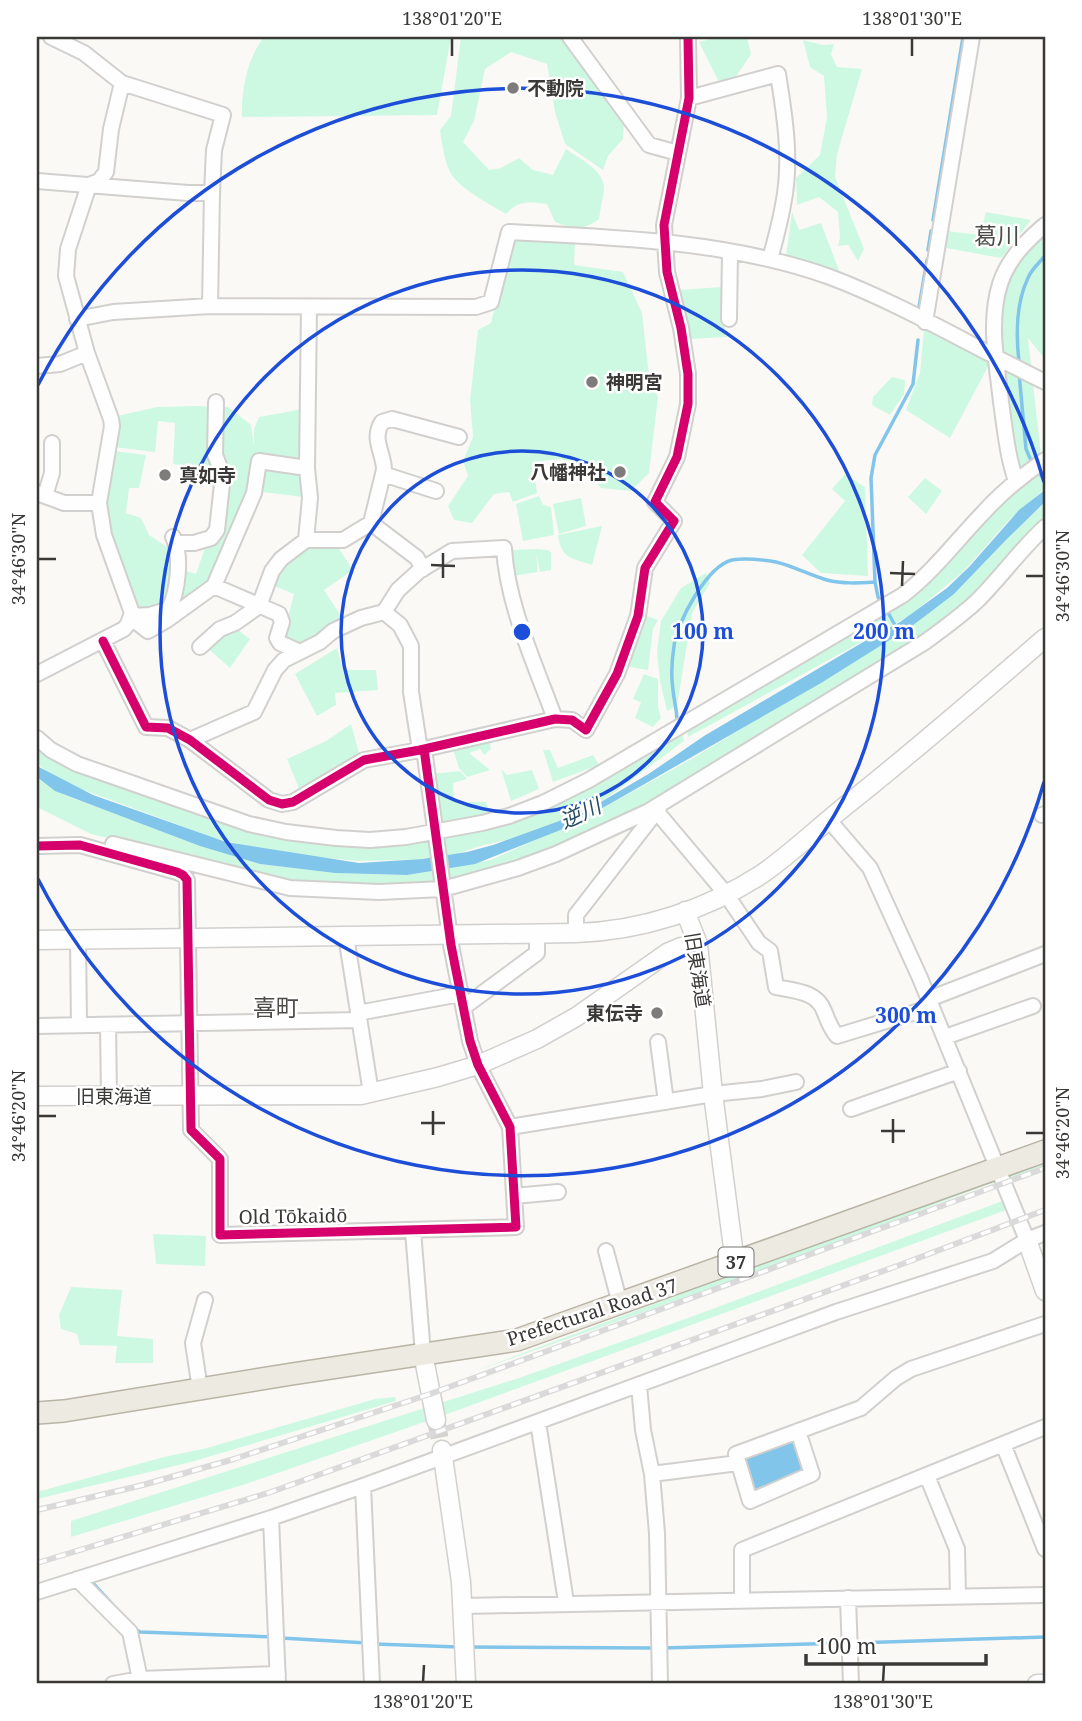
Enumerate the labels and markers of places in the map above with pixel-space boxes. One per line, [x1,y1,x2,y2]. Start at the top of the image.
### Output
place label: 不動院 [527,75,584,101]
marker: 不動院 [505,80,521,96]
place label: 神明宮 [606,369,663,395]
marker: 神明宮 [584,374,600,390]
place label: 八幡神社 [530,459,606,485]
place label: 真如寺 [179,462,236,488]
marker: 八幡神社 [612,464,628,480]
marker: 真如寺 [157,467,173,483]
centre of rings [510,620,534,644]
place label: 東伝寺 [586,1000,643,1026]
marker: 東伝寺 [649,1005,665,1021]

